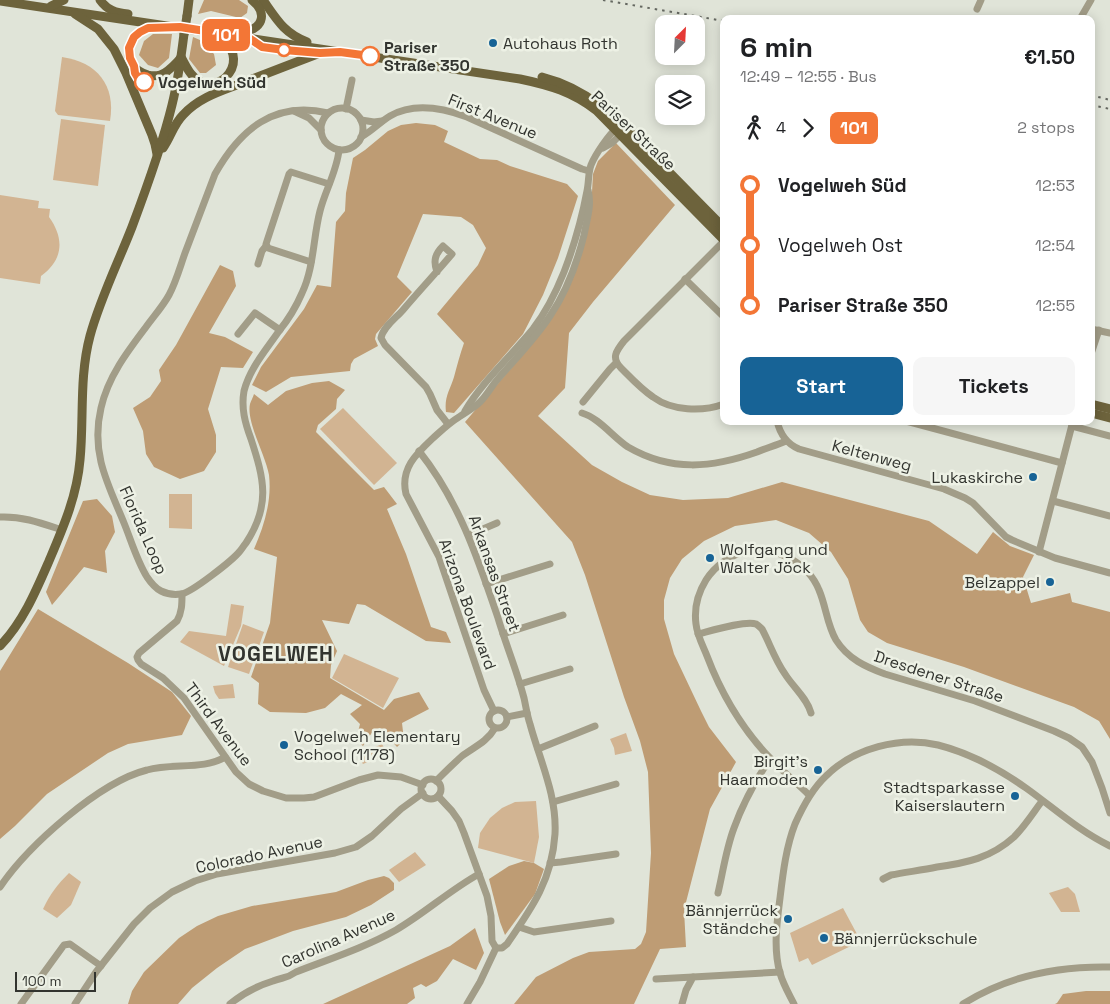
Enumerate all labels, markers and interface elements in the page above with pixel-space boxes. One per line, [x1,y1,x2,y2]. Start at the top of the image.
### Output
north arrow [655,15,705,65]
map controls [655,15,705,125]
line badge: 101 [197,19,255,51]
text: 101 [212,23,240,46]
text: 6 min [740,29,813,65]
place label: Autohaus Roth [503,33,618,54]
place label: Pariser Straße 350 [384,37,470,76]
marker: Autohaus Roth [487,37,499,49]
unlabelled marker [277,43,291,57]
text: €1.50 [1024,45,1075,70]
marker: Pariser Straße 350 [360,46,380,66]
text: 12:49 – 12:55 · Bus [740,66,877,87]
marker: Vogelweh Süd [134,72,154,92]
place label: Vogelweh Süd [158,72,266,93]
button: layers [655,75,705,125]
street label: Pariser Straße [587,86,680,175]
street label: First Avenue [445,89,541,144]
icon: walk [740,114,768,142]
icon: forward [794,114,822,142]
text: 101 [840,116,868,139]
text: 4 [776,117,786,138]
text: 2 stops [1017,117,1075,138]
text: Vogelweh Süd [778,173,907,198]
text: 12:53 [1035,175,1075,196]
text: Vogelweh Ost [778,233,903,258]
text: 12:54 [1035,235,1075,256]
text: Pariser Straße 350 [778,293,948,318]
text: 12:55 [1035,295,1075,316]
button: Start [740,357,903,415]
button: Tickets [913,357,1075,415]
street label: Keltenweg [830,435,914,476]
place label: Lukaskirche [931,467,1023,488]
marker: Lukaskirche [1027,471,1039,483]
street label: Florida Loop [115,483,172,578]
street label: Arkansas Street [464,512,525,634]
street label: Arizona Boulevard [434,536,501,673]
place label: Wolfgang und Walter Jöck [720,539,828,578]
marker: Wolfgang und Walter Jöck [704,552,716,564]
place label: Belzappel [965,572,1040,593]
marker: Belzappel [1044,576,1056,588]
district label: VOGELWEH [218,640,334,667]
street label: Dresdener Straße [871,646,1006,707]
street label: Third Avenue [180,678,257,770]
place label: Vogelweh Elementary School (1178) [294,726,460,765]
marker: Vogelweh Elementary School (1178) [278,739,290,751]
place label: Birgit's Haarmoden [720,751,808,790]
marker: Birgit's Haarmoden [812,764,824,776]
place label: Stadtsparkasse Kaiserslautern [883,777,1005,816]
marker: Stadtsparkasse Kaiserslautern [1009,790,1021,802]
street label: Colorado Avenue [194,831,325,878]
place label: Bännjerrück Ständche [685,900,778,939]
street label: Carolina Avenue [278,904,398,973]
marker: Bännjerrück Ständche [782,913,794,925]
place label: Bännjerrückschule [834,928,978,949]
marker: Bännjerrückschule [818,932,830,944]
scale bar [15,969,96,992]
text: 100 m [22,972,61,990]

